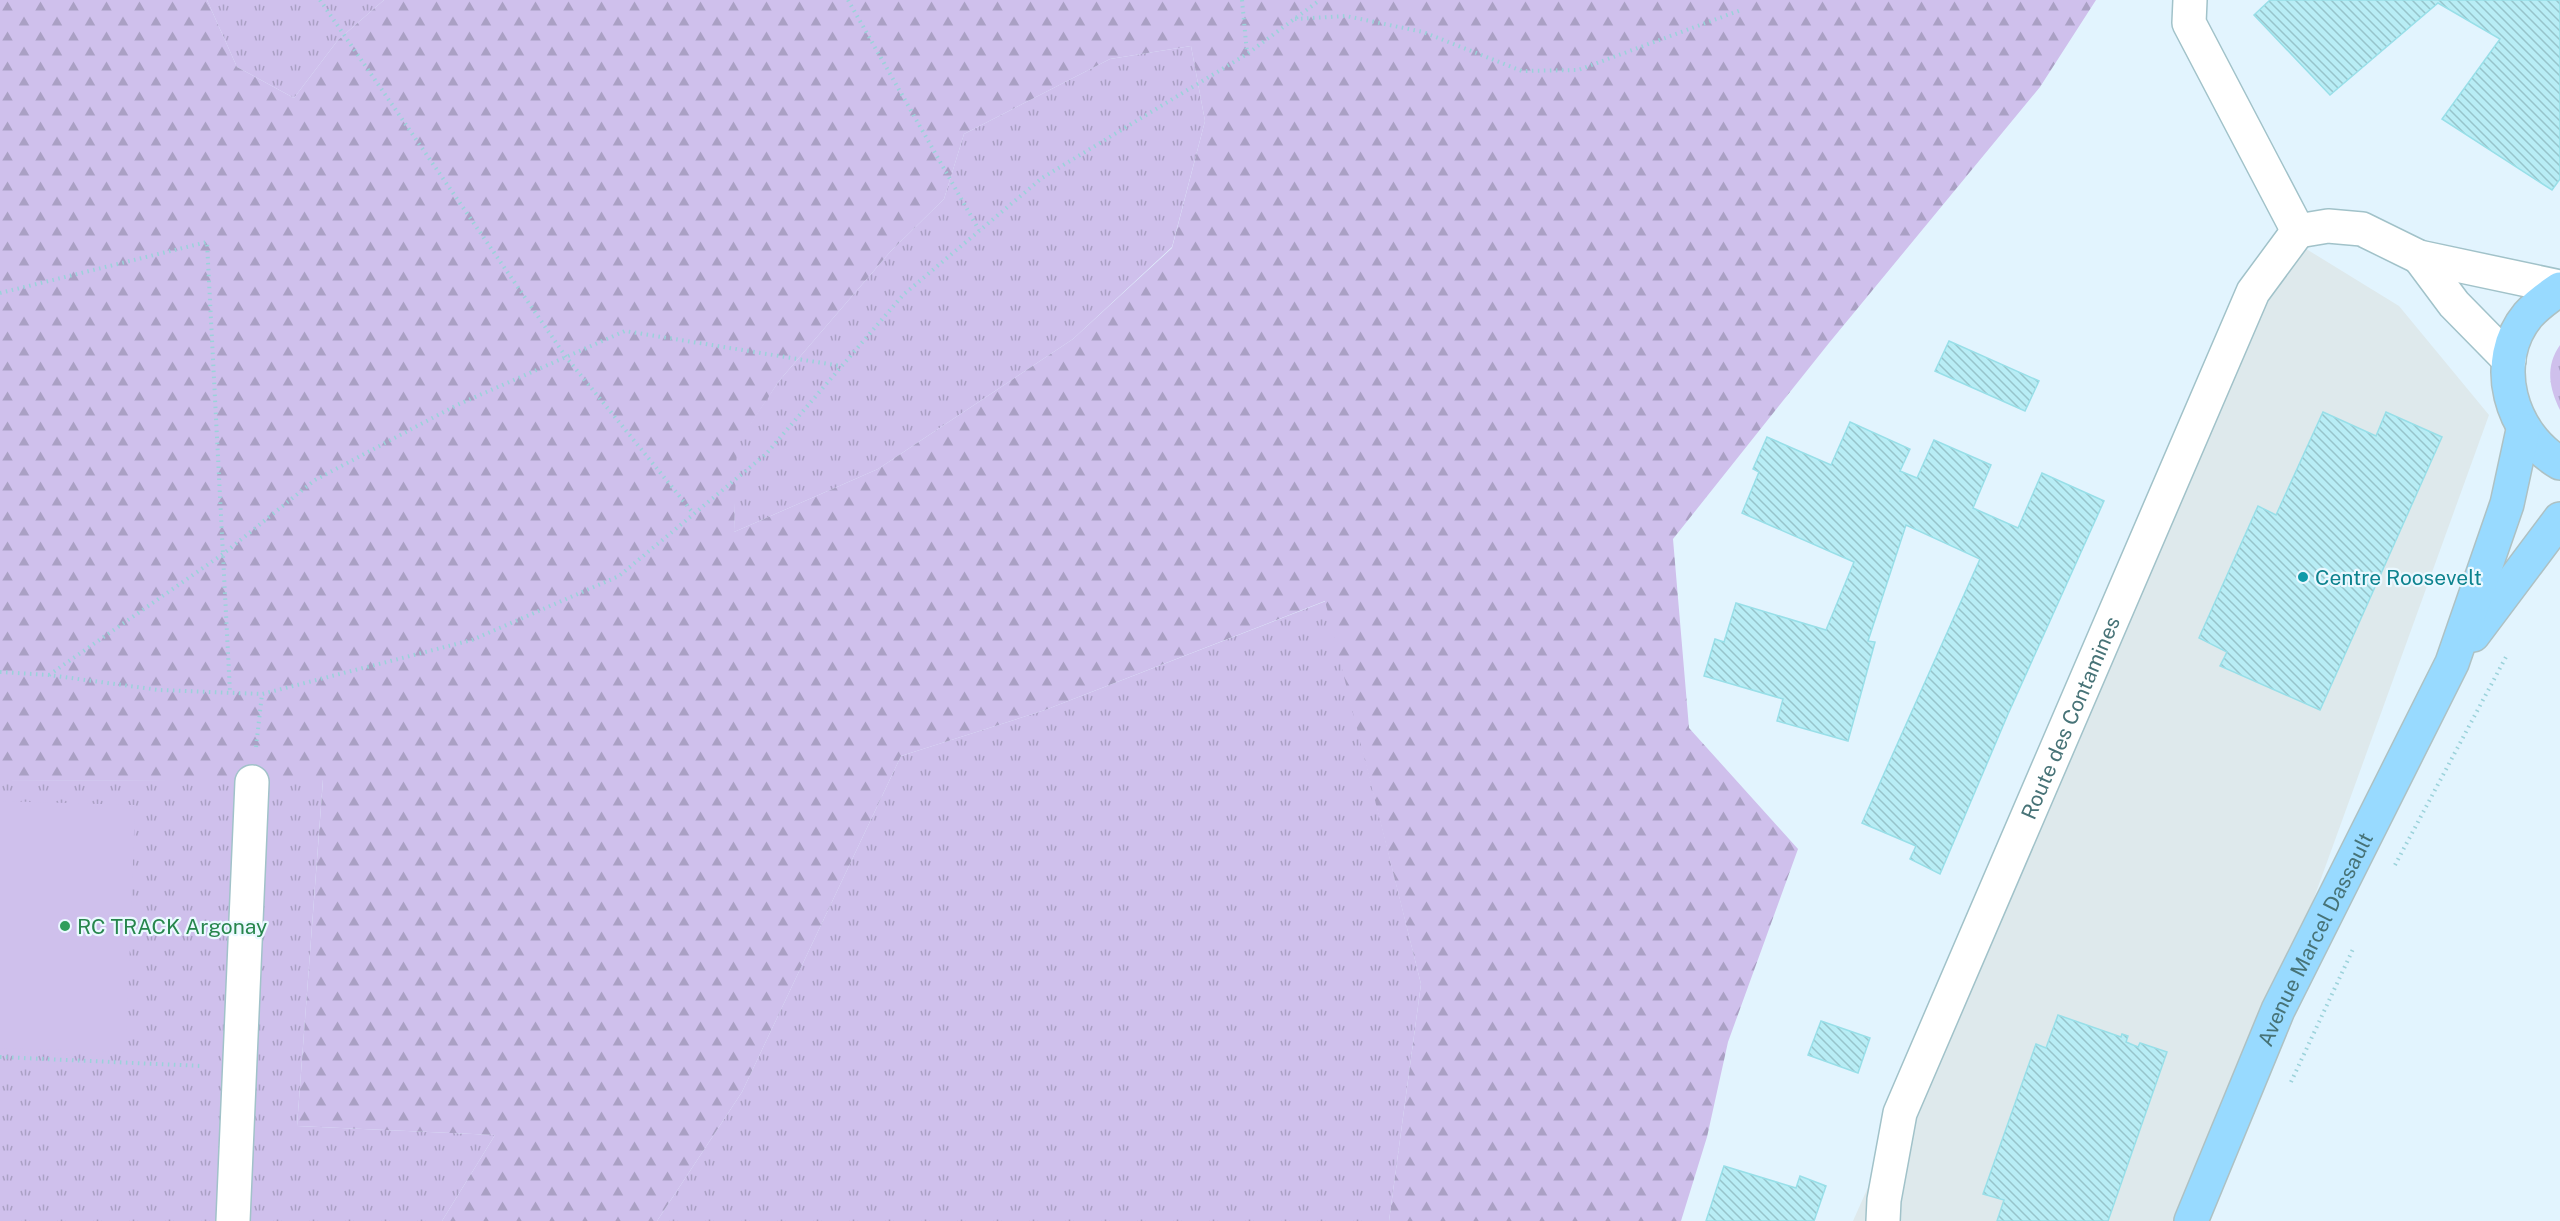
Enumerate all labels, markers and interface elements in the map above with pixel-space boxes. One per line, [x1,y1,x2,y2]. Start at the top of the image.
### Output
place label: Centre Roosevelt [2315,565,2482,590]
marker: Centre Roosevelt [2296,570,2310,584]
street label: Route des Contamines [2015,612,2125,823]
street label: Avenue Marcel Dassault [2252,828,2378,1050]
place label: RC TRACK Argonay [77,914,267,939]
marker: RC TRACK Argonay [58,919,72,933]

